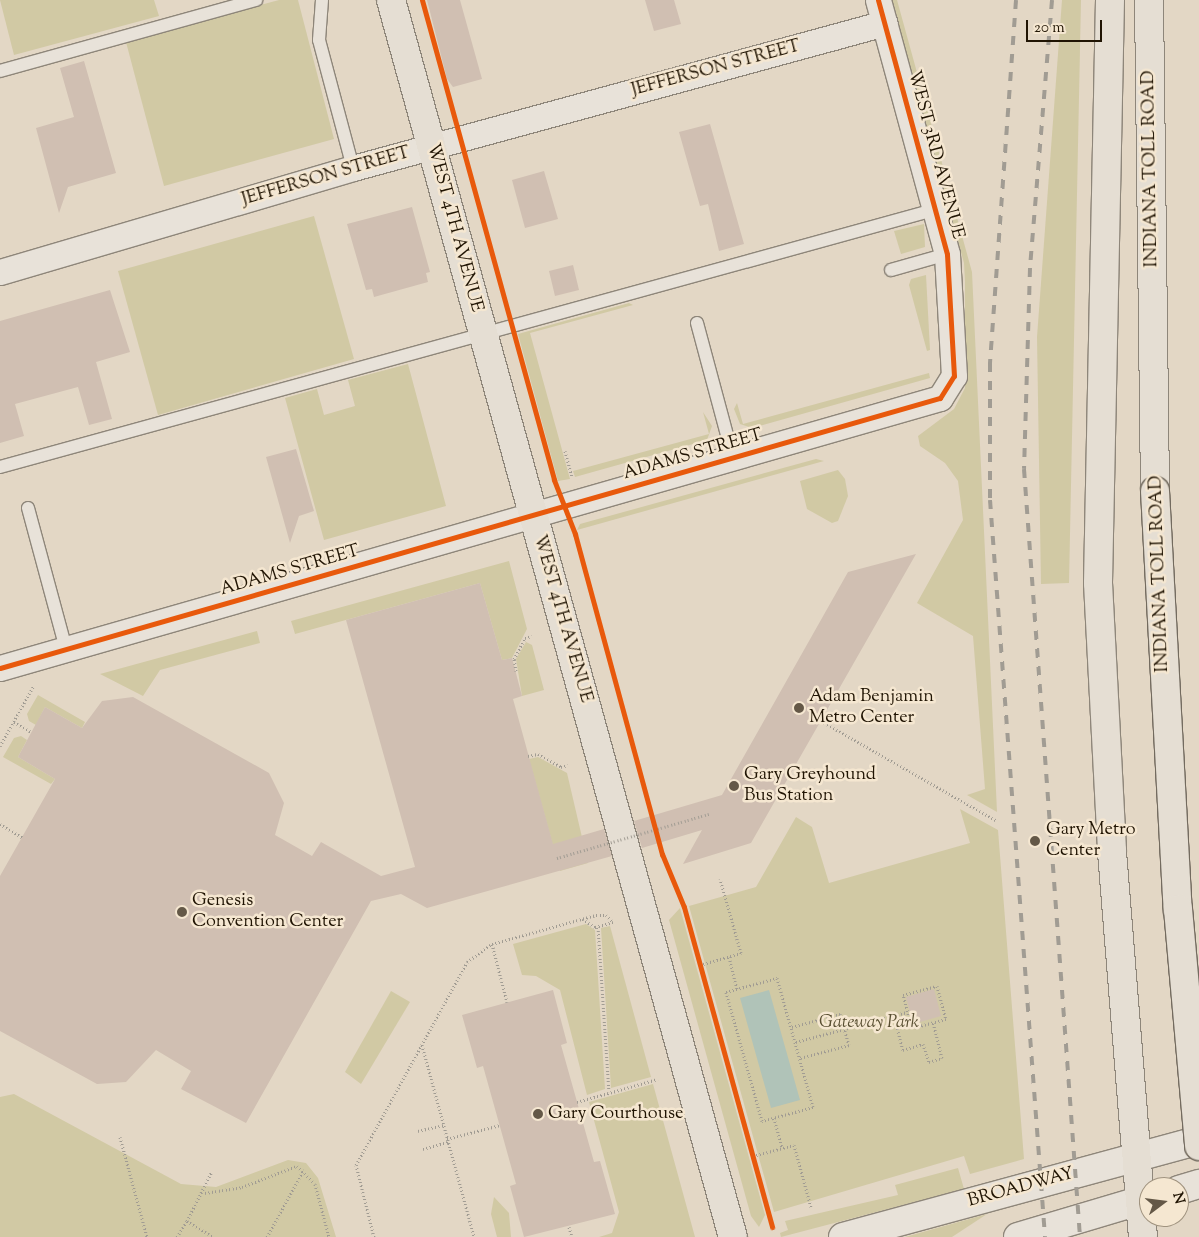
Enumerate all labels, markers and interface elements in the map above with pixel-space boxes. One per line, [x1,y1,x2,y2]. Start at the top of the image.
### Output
scale bar [1029,10,1105,42]
text: 20 m [1034,18,1065,39]
street label: JEFFERSON STREET [629,36,803,102]
street label: WEST 3RD AVENUE [902,68,968,242]
street label: INDIANA TOLL ROAD [1138,70,1164,268]
street label: WEST 4TH AVENUE [421,141,487,315]
street label: JEFFERSON STREET [239,143,413,211]
street label: ADAMS STREET [621,425,765,485]
street label: INDIANA TOLL ROAD [1146,475,1174,673]
street label: WEST 4TH AVENUE [528,533,596,705]
street label: ADAMS STREET [218,541,362,601]
place label: Adam Benjamin Metro Center [809,687,934,730]
marker: Adam Benjamin Metro Center [793,702,805,714]
place label: Gary Greyhound Bus Station [744,765,876,808]
marker: Gary Greyhound Bus Station [728,780,740,792]
place label: Gary Metro Center [1046,820,1136,862]
marker: Gary Metro Center [1028,834,1042,848]
place label: Genesis Convention Center [192,891,343,934]
marker: Genesis Convention Center [176,906,188,918]
park label: Gateway Park [819,1012,919,1034]
place label: Gary Courthouse [548,1103,684,1125]
marker: Gary Courthouse [532,1108,544,1120]
street label: BROADWAY [966,1163,1076,1213]
north arrow [1139,1177,1189,1227]
text: N [1166,1190,1189,1206]

